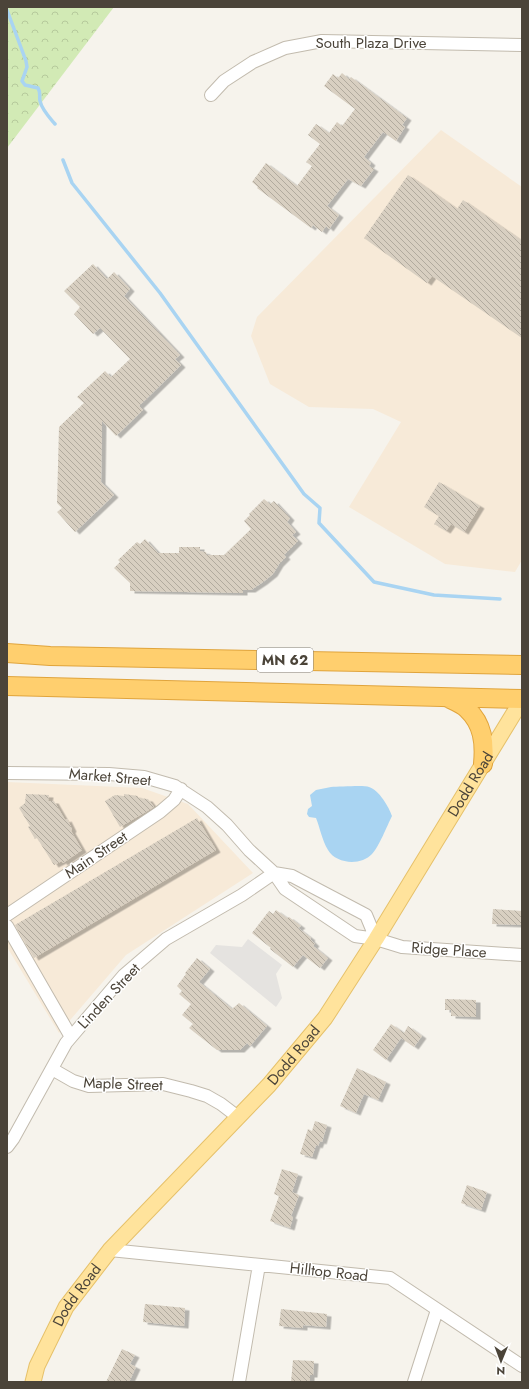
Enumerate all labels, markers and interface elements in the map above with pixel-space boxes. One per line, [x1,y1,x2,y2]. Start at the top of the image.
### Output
street label: South Plaza Drive [315,32,427,54]
road number: MN 62 [257,648,313,672]
street label: Dodd Road [442,748,499,821]
street label: Market Street [68,762,152,792]
street label: Main Street [60,826,132,884]
street label: Ridge Place [411,936,488,964]
street label: Linden Street [73,958,146,1034]
street label: Dodd Road [262,1021,325,1090]
street label: Maple Street [83,1072,163,1096]
street label: Hilltop Road [289,1257,369,1287]
street label: Dodd Road [47,1259,106,1330]
north arrow [481,1341,521,1381]
text: N [496,1363,505,1379]

